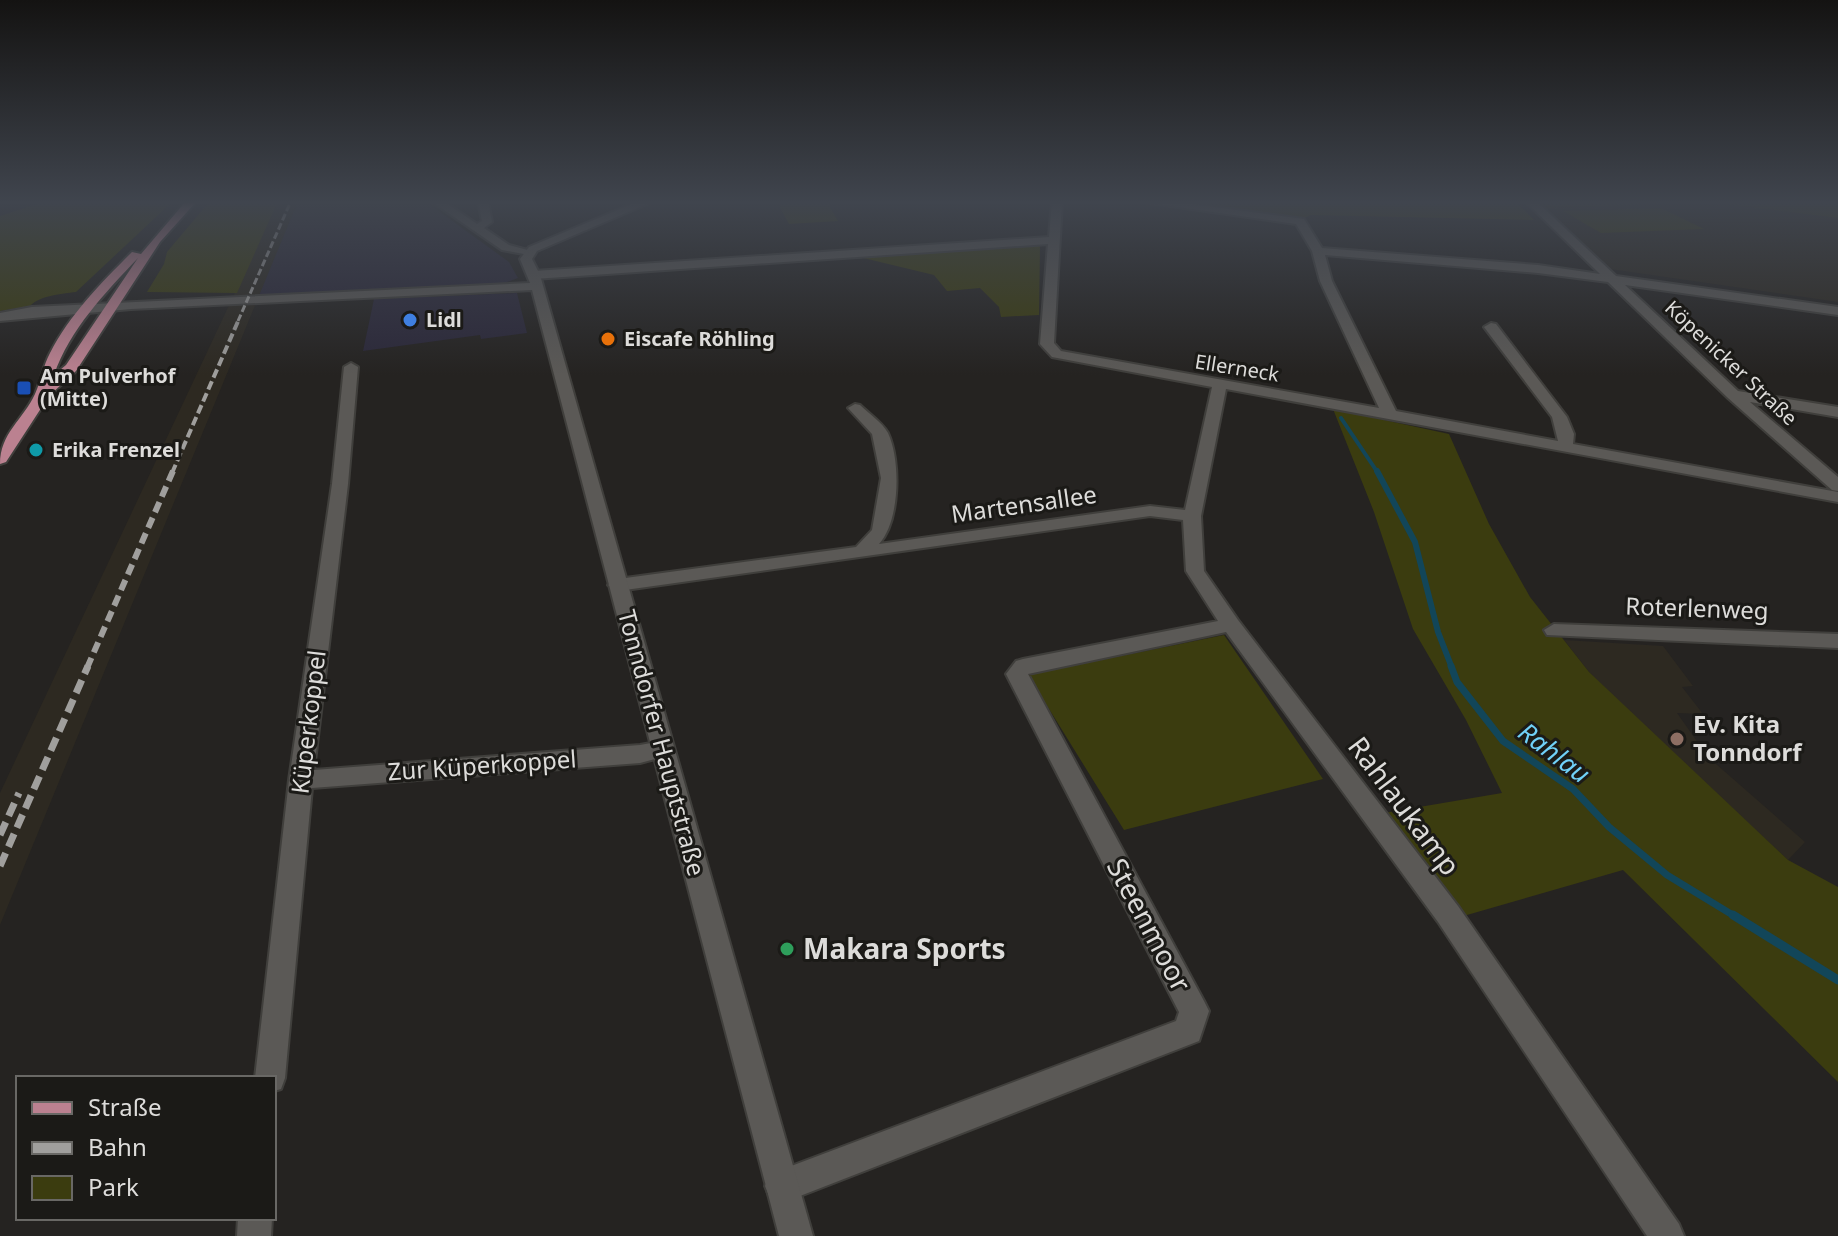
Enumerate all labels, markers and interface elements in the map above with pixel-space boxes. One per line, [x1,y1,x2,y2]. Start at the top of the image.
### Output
street label: Köpenicker Straße [1659,294,1803,431]
place label: Lidl [426,306,462,333]
marker: Lidl [401,311,419,329]
place label: Eiscafe Röhling [624,325,775,352]
marker: Eiscafe Röhling [599,330,617,348]
street label: Ellerneck [1193,348,1281,388]
place label: Am Pulverhof (Mitte) [40,362,177,412]
marker: Am Pulverhof (Mitte) [15,379,33,397]
place label: Erika Frenzel [52,436,180,463]
marker: Erika Frenzel [27,441,45,459]
street label: Martensallee [949,477,1099,530]
street label: Roterlenweg [1625,589,1769,626]
street label: Tonndorfer Hauptstraße [611,606,714,879]
street label: Küperkoppel [282,648,333,796]
place label: Ev. Kita Tonndorf [1693,707,1803,768]
water label: Rahlau [1511,713,1598,791]
street label: Rahlaukamp [1340,728,1470,883]
marker: Ev. Kita Tonndorf [1668,730,1686,748]
street label: Zur Küperkoppel [386,741,577,788]
street label: Steenmoor [1099,851,1201,998]
place label: Makara Sports [803,929,1006,967]
marker: Makara Sports [778,940,796,958]
legend [16,1076,276,1220]
text: Straße [88,1090,161,1123]
text: Bahn [88,1130,147,1163]
text: Park [88,1170,139,1203]

